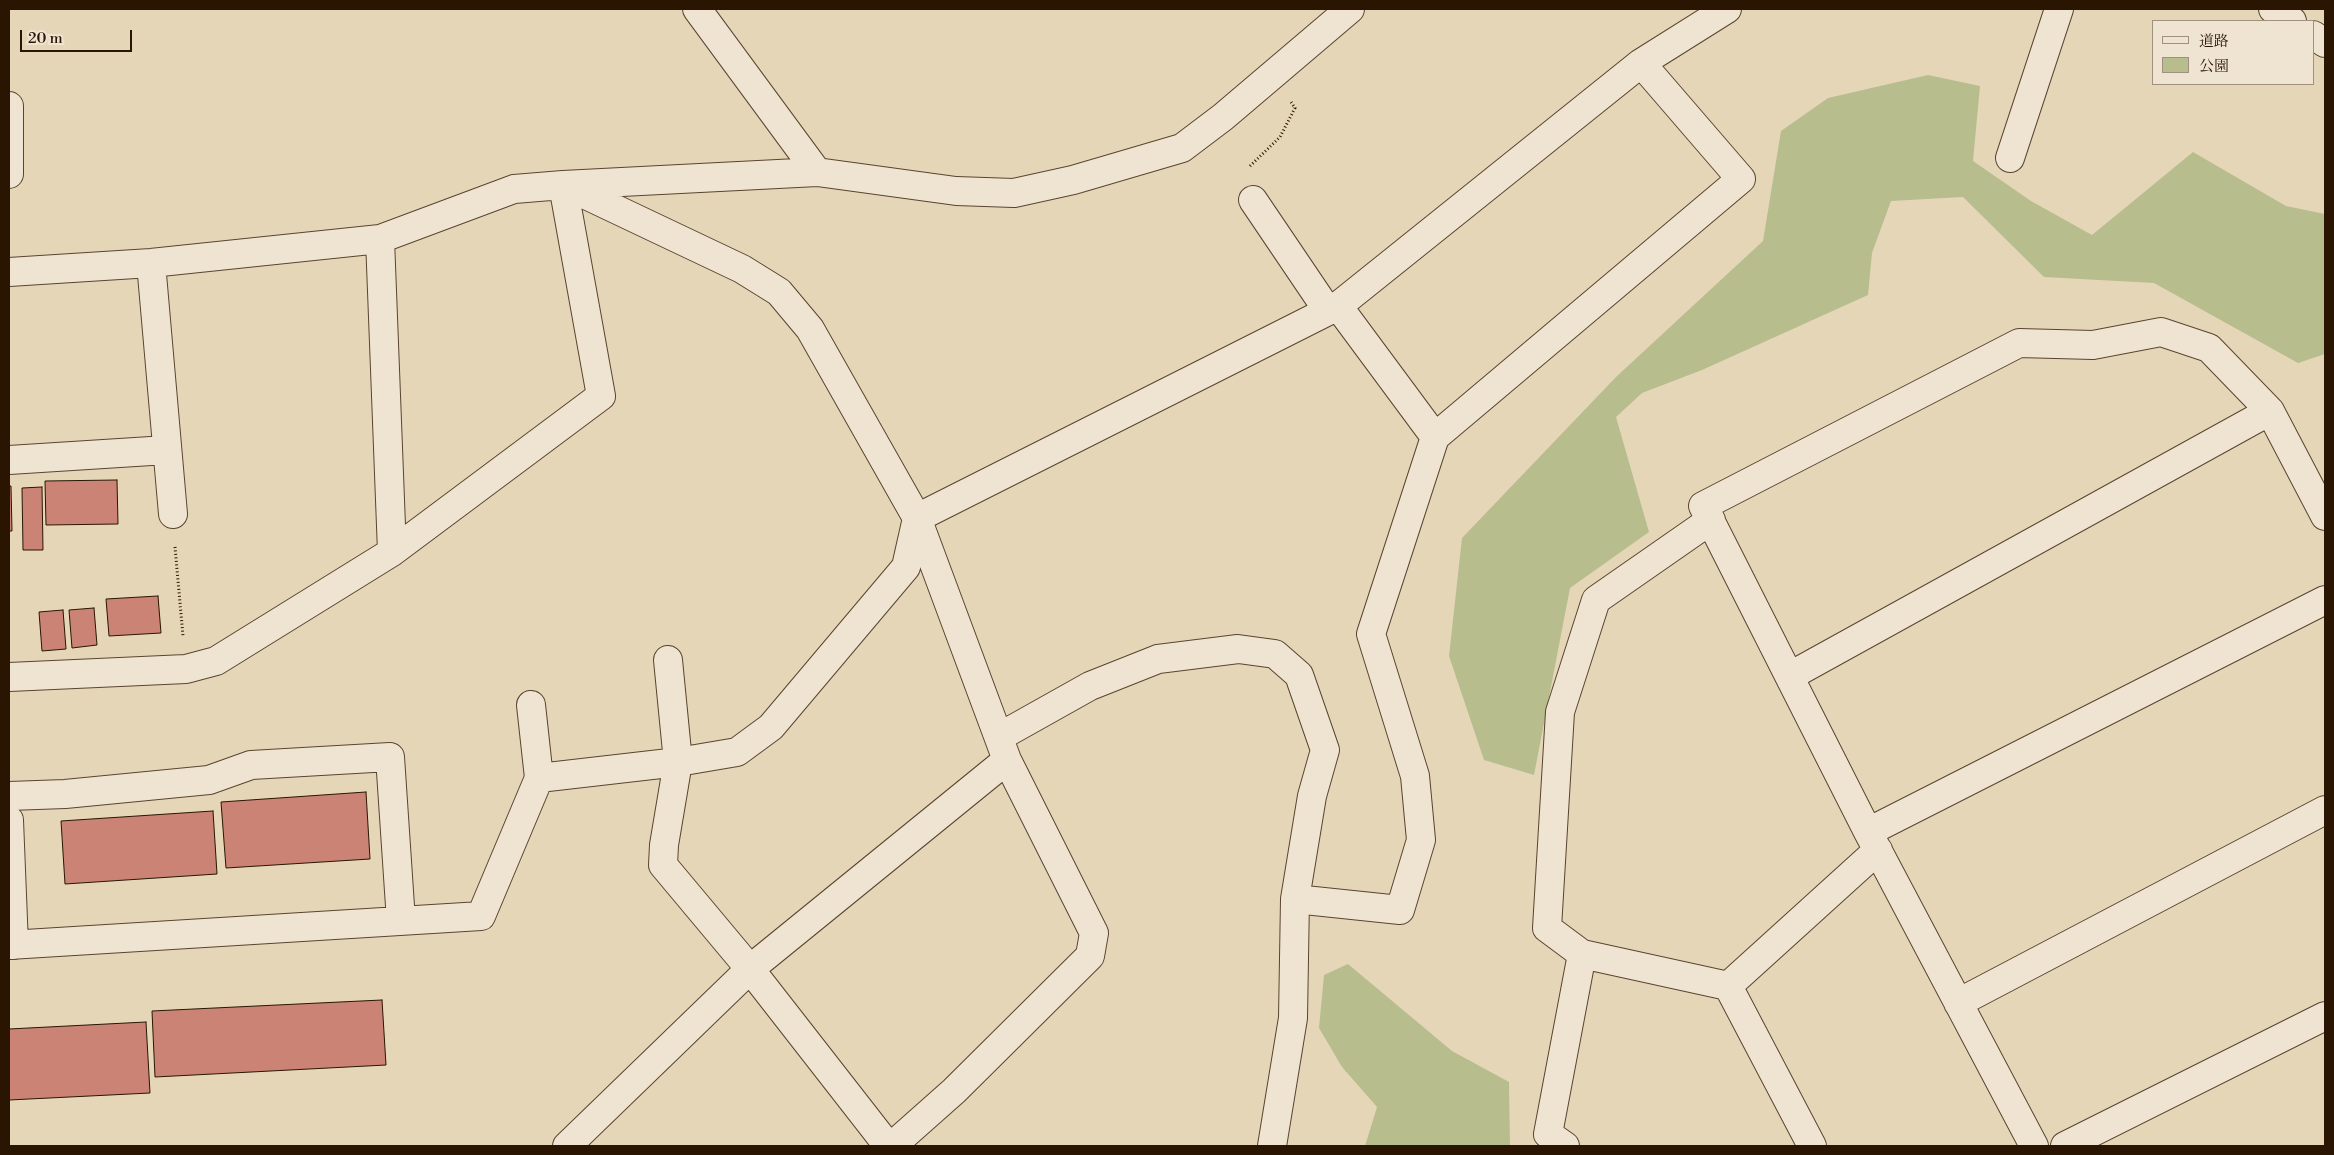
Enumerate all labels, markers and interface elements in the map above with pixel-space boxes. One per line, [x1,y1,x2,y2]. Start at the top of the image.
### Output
scale bar [22,20,135,52]
legend [2152,20,2314,85]
text: 20 m [28,29,63,48]
text: 道路 [2199,32,2229,51]
text: 公園 [2199,57,2229,76]

